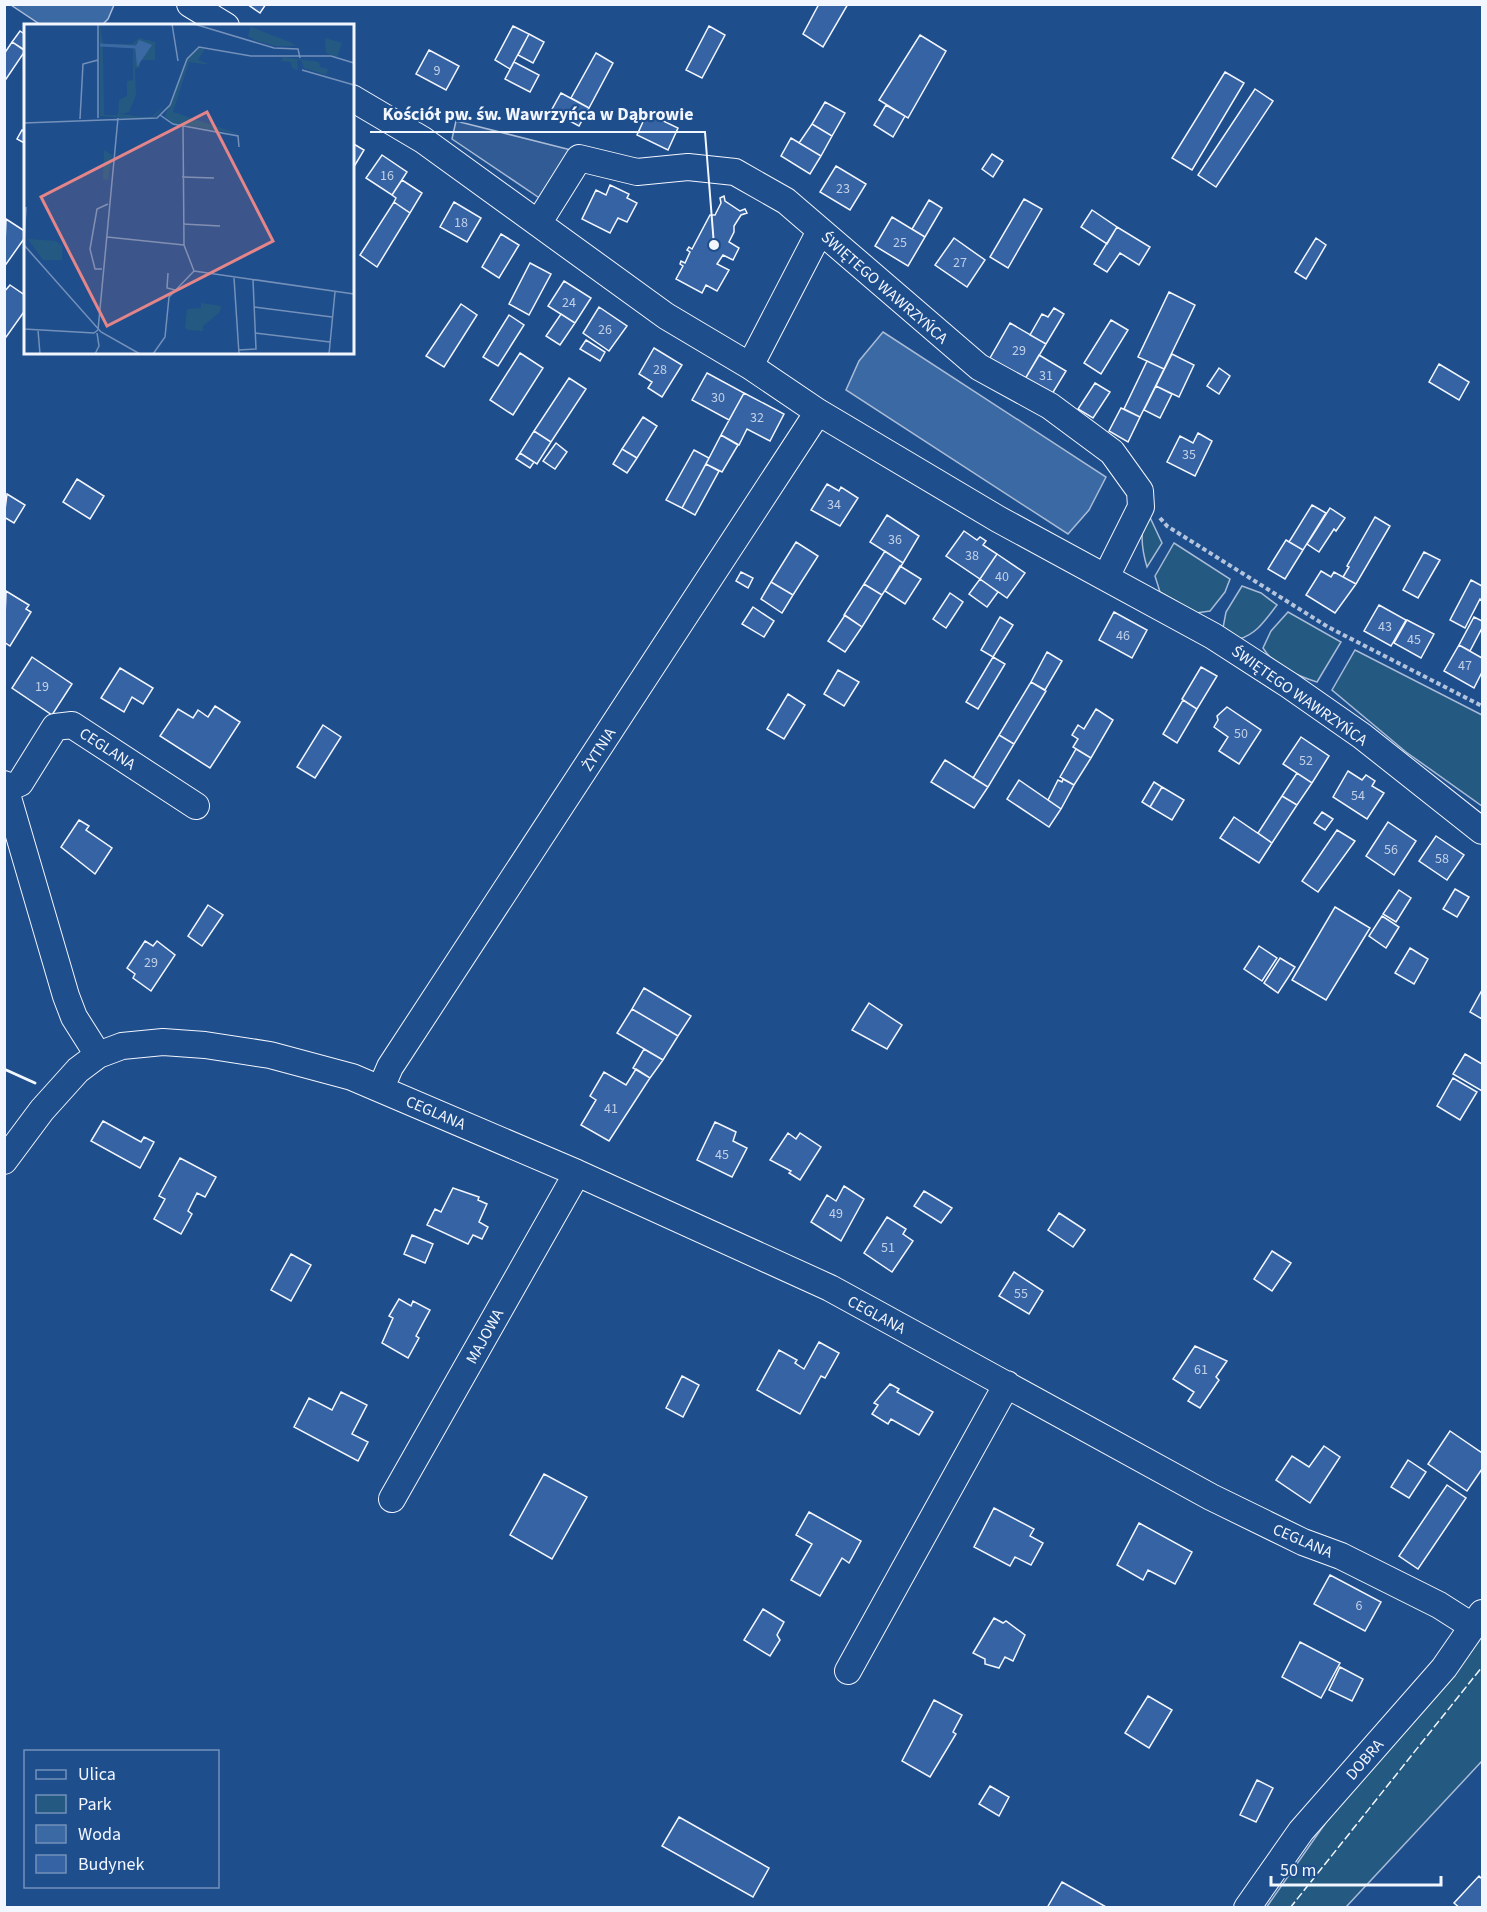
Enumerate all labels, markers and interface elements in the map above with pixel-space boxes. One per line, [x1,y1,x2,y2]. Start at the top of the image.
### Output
inset map [24,24,354,354]
house number: 9 [434,61,441,81]
callout: Kościół pw. św. Wawrzyńca w Dąbrowie [370,96,705,132]
text: Kościół pw. św. Wawrzyńca w Dąbrowie [382,102,694,127]
house number: 16 [380,166,394,186]
house number: 23 [836,179,850,199]
house number: 18 [454,213,468,233]
street label: ŚWIĘTEGO WAWRZYŃCA [816,226,953,349]
house number: 25 [893,233,907,253]
house number: 27 [953,253,967,273]
house number: 24 [562,293,576,313]
house number: 26 [598,320,612,340]
house number: 29 [1012,341,1026,361]
house number: 28 [653,360,667,380]
house number: 31 [1039,366,1053,386]
house number: 30 [711,388,725,408]
house number: 32 [750,408,764,428]
house number: 35 [1182,445,1196,465]
house number: 34 [827,495,841,515]
house number: 36 [888,530,902,550]
house number: 38 [965,546,979,566]
house number: 40 [995,567,1009,587]
house number: 43 [1378,617,1392,637]
house number: 46 [1116,626,1130,646]
house number: 45 [1407,630,1421,650]
street label: ŚWIĘTEGO WAWRZYŃCA [1227,641,1372,751]
house number: 47 [1458,656,1472,676]
house number: 19 [35,677,49,697]
street label: CEGLANA [75,722,140,775]
street label: ŻYTNIA [577,723,621,776]
house number: 50 [1234,724,1248,744]
house number: 52 [1299,751,1313,771]
house number: 54 [1351,786,1365,806]
house number: 56 [1384,840,1398,860]
house number: 58 [1435,849,1449,869]
house number: 29 [144,953,158,973]
street label: CEGLANA [402,1090,469,1135]
house number: 41 [604,1099,618,1119]
house number: 45 [715,1145,729,1165]
house number: 49 [829,1204,843,1224]
house number: 51 [881,1238,895,1258]
house number: 55 [1014,1284,1028,1304]
street label: CEGLANA [844,1290,910,1340]
street label: MAJOWA [461,1305,509,1368]
house number: 61 [1194,1360,1208,1380]
street label: CEGLANA [1269,1518,1336,1563]
house number: 6 [1356,1596,1363,1616]
street label: DOBRA [1341,1734,1389,1785]
legend [24,1750,219,1888]
text: Ulica [78,1762,116,1787]
text: Park [78,1792,112,1817]
text: Woda [78,1822,121,1847]
scale bar [1271,1849,1440,1887]
text: Budynek [78,1852,145,1877]
text: 50 m [1280,1858,1316,1883]

